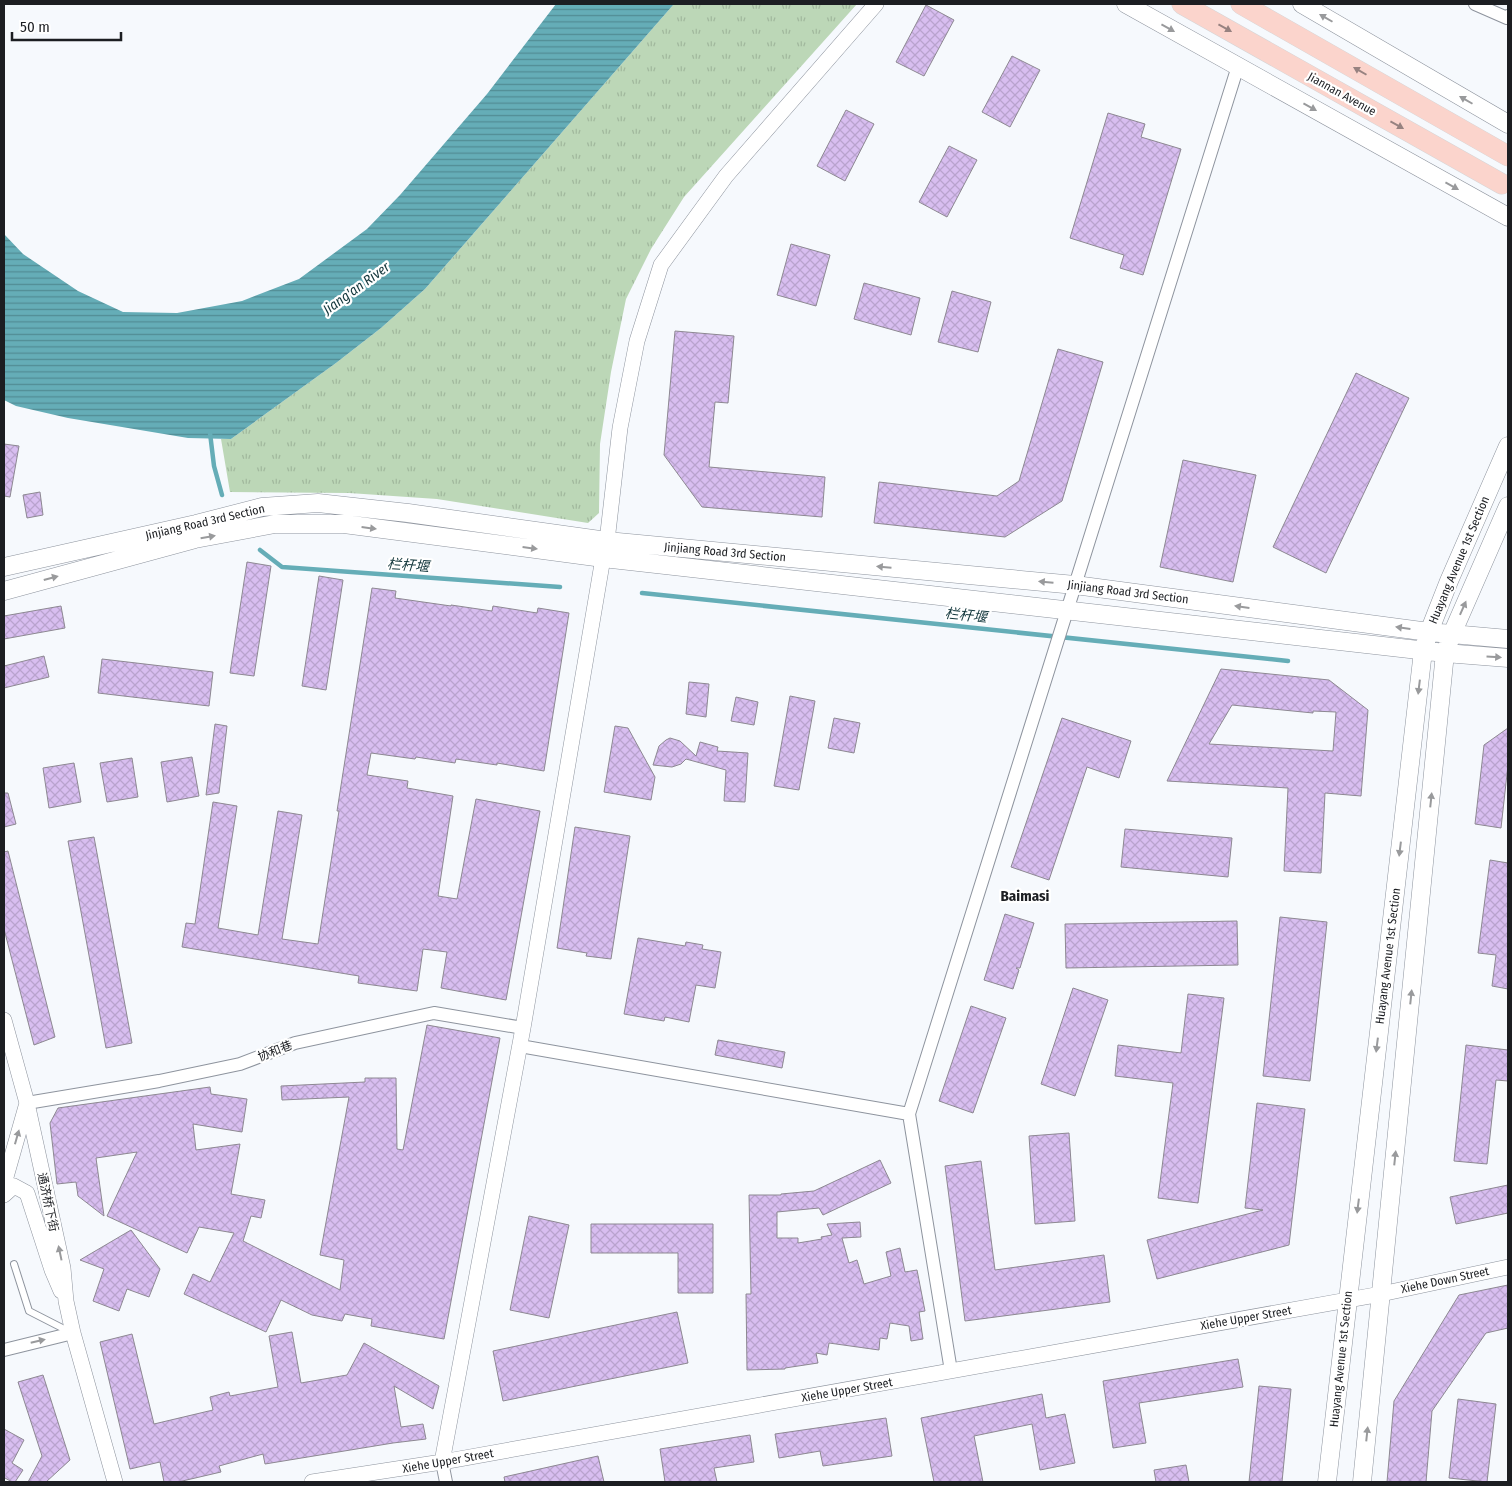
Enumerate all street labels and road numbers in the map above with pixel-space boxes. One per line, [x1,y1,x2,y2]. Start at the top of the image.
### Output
street label: Jiannan Avenue [1305,69,1379,119]
street label: Huayang Avenue 1st Section [1426,494,1492,626]
street label: Jinjiang Road 3rd Section [144,501,266,543]
street label: Jinjiang Road 3rd Section [664,540,786,564]
street label: Jinjiang Road 3rd Section [1067,578,1189,606]
street label: Huayang Avenue 1st Section [1373,887,1403,1025]
street label: 协和巷 [256,1038,294,1064]
street label: 通济桥下街 [35,1171,61,1233]
street label: Xiehe Down Street [1400,1264,1490,1296]
street label: Huayang Avenue 1st Section [1327,1290,1355,1428]
street label: Xiehe Upper Street [1199,1303,1293,1333]
street label: Xiehe Upper Street [800,1375,894,1405]
street label: Xiehe Upper Street [401,1446,495,1476]

